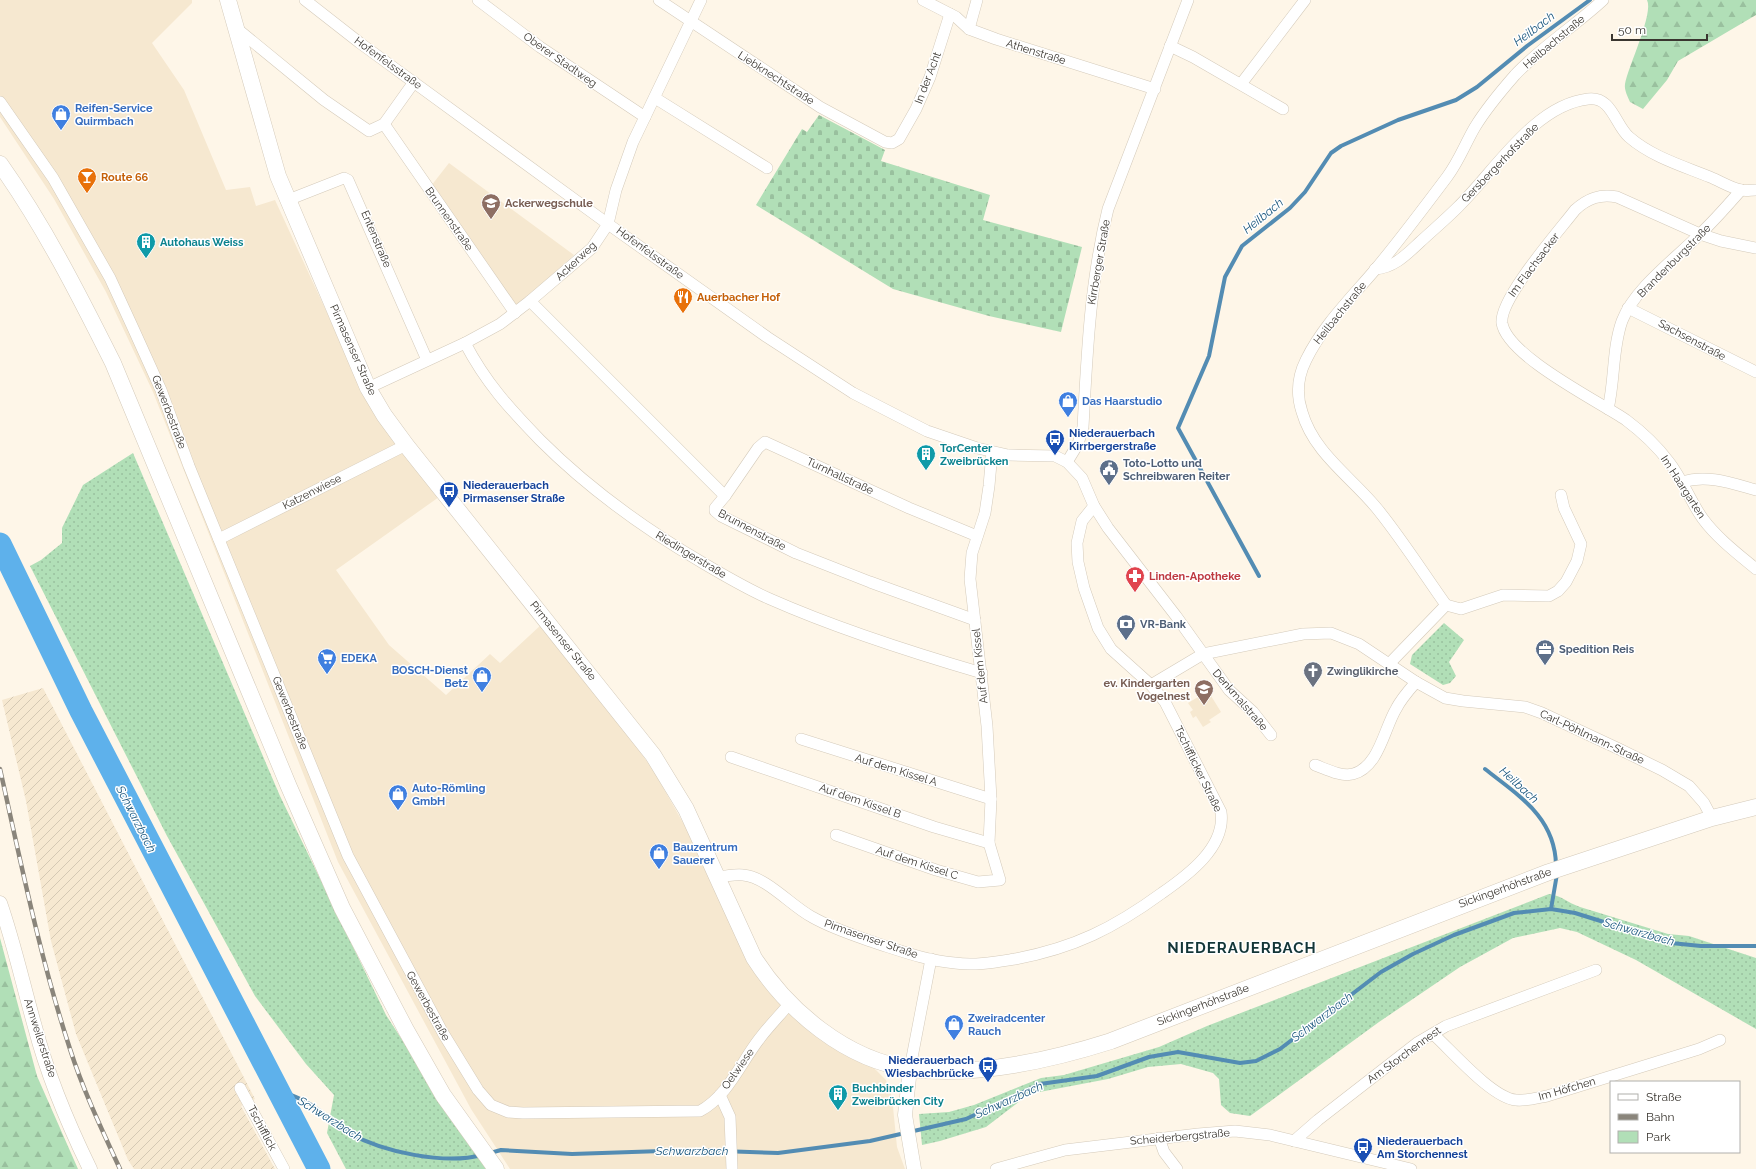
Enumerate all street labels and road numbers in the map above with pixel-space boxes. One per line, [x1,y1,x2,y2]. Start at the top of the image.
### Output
street label: Heilbachstraße [1521,12,1588,72]
street label: Oberer Stadtweg [521,30,599,90]
street label: Hofenfelsstraße [352,34,425,92]
street label: Athenstraße [1005,37,1068,67]
street label: Liebknechtstraße [735,49,817,108]
street label: In der Acht [912,50,944,106]
street label: Gersbergerhofstraße [1459,120,1542,205]
street label: Brunnenstraße [422,185,476,254]
street label: Entenstraße [358,208,394,270]
street label: Kirrberger Straße [1085,218,1113,306]
street label: Brandenburgstraße [1635,221,1714,300]
street label: Hofenfelsstraße [614,224,687,282]
street label: Im Flachsacker [1506,230,1562,300]
street label: Ackerweg [553,239,599,283]
street label: Heilbachstraße [1311,279,1369,347]
street label: Pirmasenser Straße [327,303,379,398]
street label: Sachsenstraße [1656,317,1728,364]
street label: Gewerbestraße [149,373,189,451]
street label: Im Haargarten [1658,453,1708,521]
street label: Turnhallstraße [804,455,876,497]
street label: Katzenwiese [280,471,344,512]
street label: Brunnenstraße [716,507,789,554]
street label: Riedingerstraße [653,529,729,581]
street label: Pirmasenser Straße [527,599,599,684]
street label: Auf dem Kissel [970,628,990,704]
street label: Denkmalstraße [1210,667,1271,734]
street label: Gewerbestraße [269,674,311,752]
street label: Carl-Pöhlmann-Straße [1538,707,1647,767]
street label: Tschifflicker Straße [1172,724,1225,815]
street label: Auf dem Kissel A [853,751,939,789]
street label: Auf dem Kissel B [817,781,903,821]
street label: Auf dem Kissel C [874,844,960,883]
street label: Sickingerhöhstraße [1457,865,1554,911]
street label: Pirmasenser Straße [822,917,920,961]
street label: Gewerbestraße [403,969,453,1044]
street label: Sickingerhöhstraße [1155,981,1251,1029]
street label: Annweilerstraße [21,997,59,1080]
street label: Am Storchennest [1365,1024,1444,1086]
street label: Oelwiese [719,1046,757,1092]
street label: Im Höfchen [1537,1075,1597,1103]
street label: Tschifflick [245,1103,279,1153]
street label: Scheiderbergstraße [1129,1126,1231,1148]

